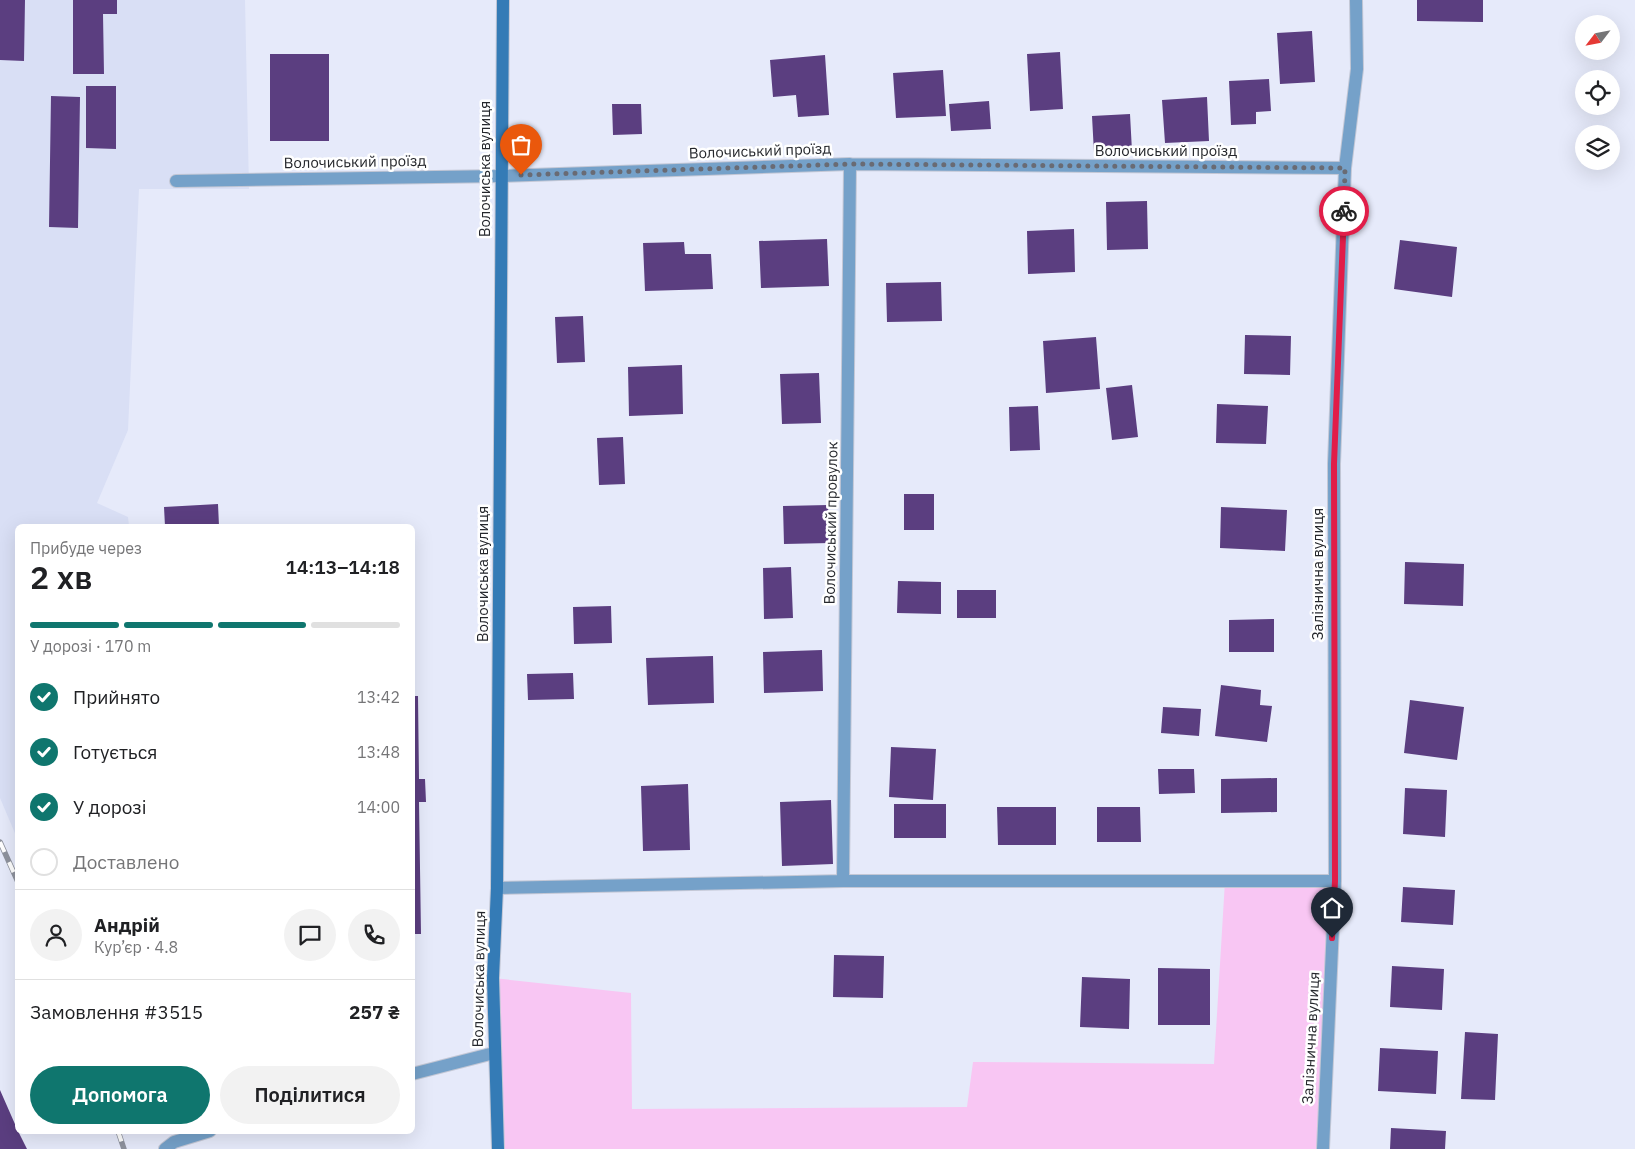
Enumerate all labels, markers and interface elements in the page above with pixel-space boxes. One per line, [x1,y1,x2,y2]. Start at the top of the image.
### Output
north arrow [1575,15,1620,60]
map controls [1575,15,1620,170]
button: locate [1575,70,1620,115]
street label: Волочиська вулиця [475,101,494,237]
pin [500,124,542,175]
button: layers [1575,125,1620,170]
icon: bag [507,131,535,159]
street label: Волочиський проїзд [688,139,832,162]
street label: Волочиський проїзд [1095,141,1237,160]
street label: Волочиський проїзд [284,151,426,172]
courier [1319,186,1369,236]
icon: bike [1330,197,1358,225]
street label: Волочиський провулок [820,441,841,605]
street label: Волочиська вулиця [473,506,492,642]
street label: Залізнична вулиця [1308,508,1327,640]
text: Прибуде через [30,538,142,558]
text: 14:13–14:18 [286,555,400,579]
text: 2 хв [30,556,92,598]
text: У дорозі · 170 m [30,636,151,656]
icon: check [30,683,58,711]
text: Прийнято [73,685,160,709]
text: 13:42 [357,687,400,707]
icon: check [30,738,58,766]
text: Готується [73,740,157,764]
text: 13:48 [357,742,400,762]
icon: check [30,793,58,821]
text: У дорозі [73,795,147,819]
text: 14:00 [357,797,400,817]
text: Доставлено [73,850,179,874]
pin [1311,887,1353,938]
icon: home [1318,894,1346,922]
button: person [30,909,82,961]
button: chat [284,909,336,961]
button: phone [348,909,400,961]
street label: Волочиська вулиця [468,910,489,1048]
text: Андрій [94,913,160,937]
text: Кур’єр · 4.8 [94,937,178,957]
street label: Залізнична вулиця [1298,971,1323,1105]
text: Замовлення #3515 [30,1000,203,1024]
text: 257 ₴ [349,1000,400,1024]
button: Допомога [30,1066,210,1124]
button: Поділитися [220,1066,400,1124]

